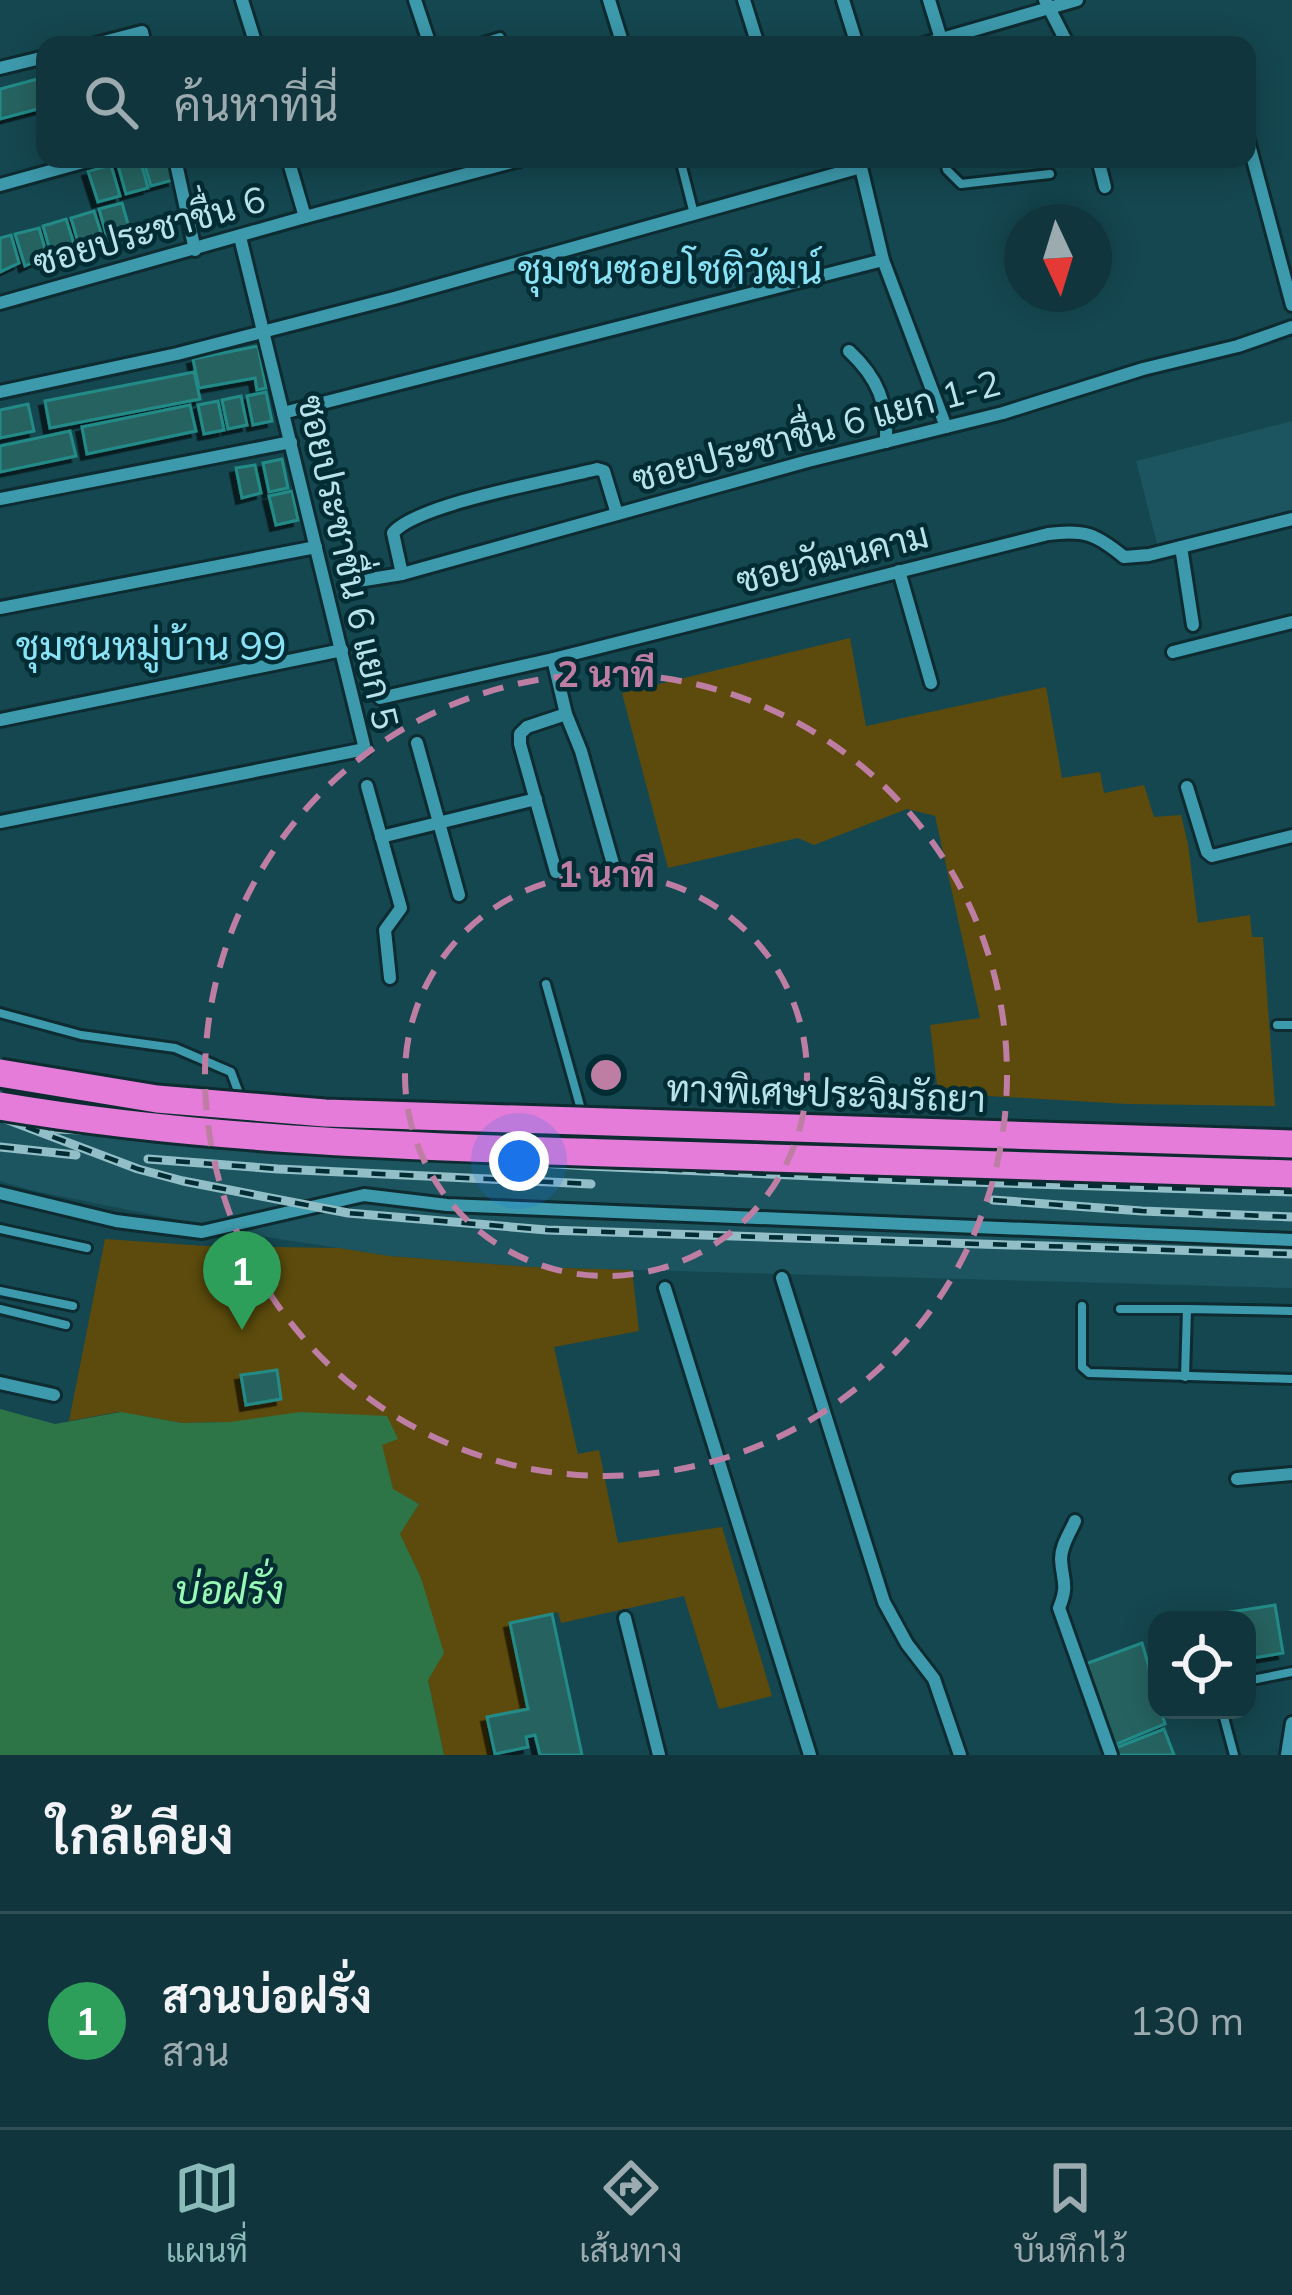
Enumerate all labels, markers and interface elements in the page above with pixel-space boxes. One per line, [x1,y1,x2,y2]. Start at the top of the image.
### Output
search box [36,36,1256,168]
icon: search [78,69,144,135]
text: ค้นหาที่นี่ [174,76,338,132]
street label: ซอยประชาชื่น 6 [26,169,270,285]
north arrow [1004,204,1112,312]
district label: ชุมชนซอยโชติวัฒน์ [518,245,822,297]
street label: ซอยประชาชื่น 6 แยก 1-2 [625,352,1005,501]
street label: ซอยประชาชื่น 6 แยก 5 [289,389,416,734]
street label: ซอยวัฒนคาม [731,511,933,603]
district label: ชุมชนหมู่บ้าน 99 [16,621,286,673]
text: 2 นาที [557,651,655,696]
text: 1 นาที [557,851,655,896]
centre of rings [585,1054,627,1096]
street label: ทางพิเศษประจิมรัถยา [666,1065,986,1121]
your location [489,1131,549,1191]
pin: 1 [203,1231,281,1330]
water label: บ่อฝรั่ง [175,1558,283,1614]
map controls [1148,1611,1256,1719]
button: locate [1148,1611,1256,1719]
text: ใกล้เคียง [48,1803,234,1867]
text: สวนบ่อฝรั่ง [162,1968,372,2024]
text: 1 [75,1996,99,2045]
text: 130 m [1129,1996,1244,2045]
text: สวน [162,2027,229,2076]
tab: แผนที่ [166,2155,248,2270]
tab: เส้นทาง [579,2155,682,2270]
tab: บันทึกไว้ [1014,2155,1126,2270]

